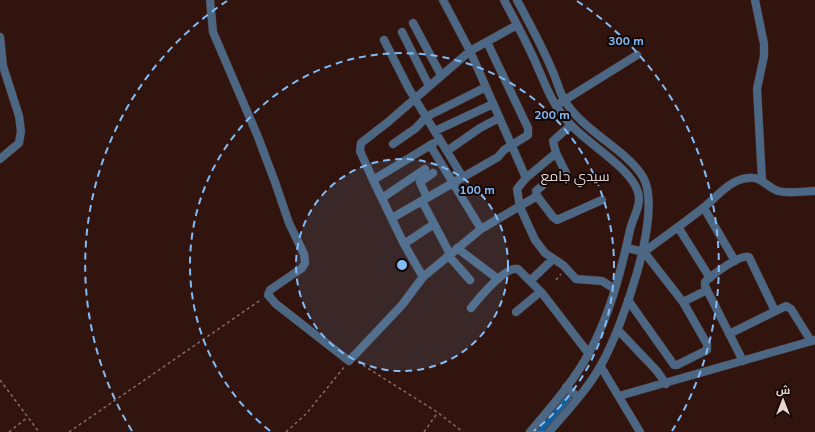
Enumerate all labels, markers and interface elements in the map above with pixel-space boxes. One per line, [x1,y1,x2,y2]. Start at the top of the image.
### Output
text: 300 m [608,33,644,49]
text: 200 m [534,107,570,123]
district label: سيدي جامع [540,167,610,188]
text: 100 m [459,182,495,198]
centre of rings [395,258,409,272]
north arrow [763,380,803,420]
text: ش [776,383,790,398]

